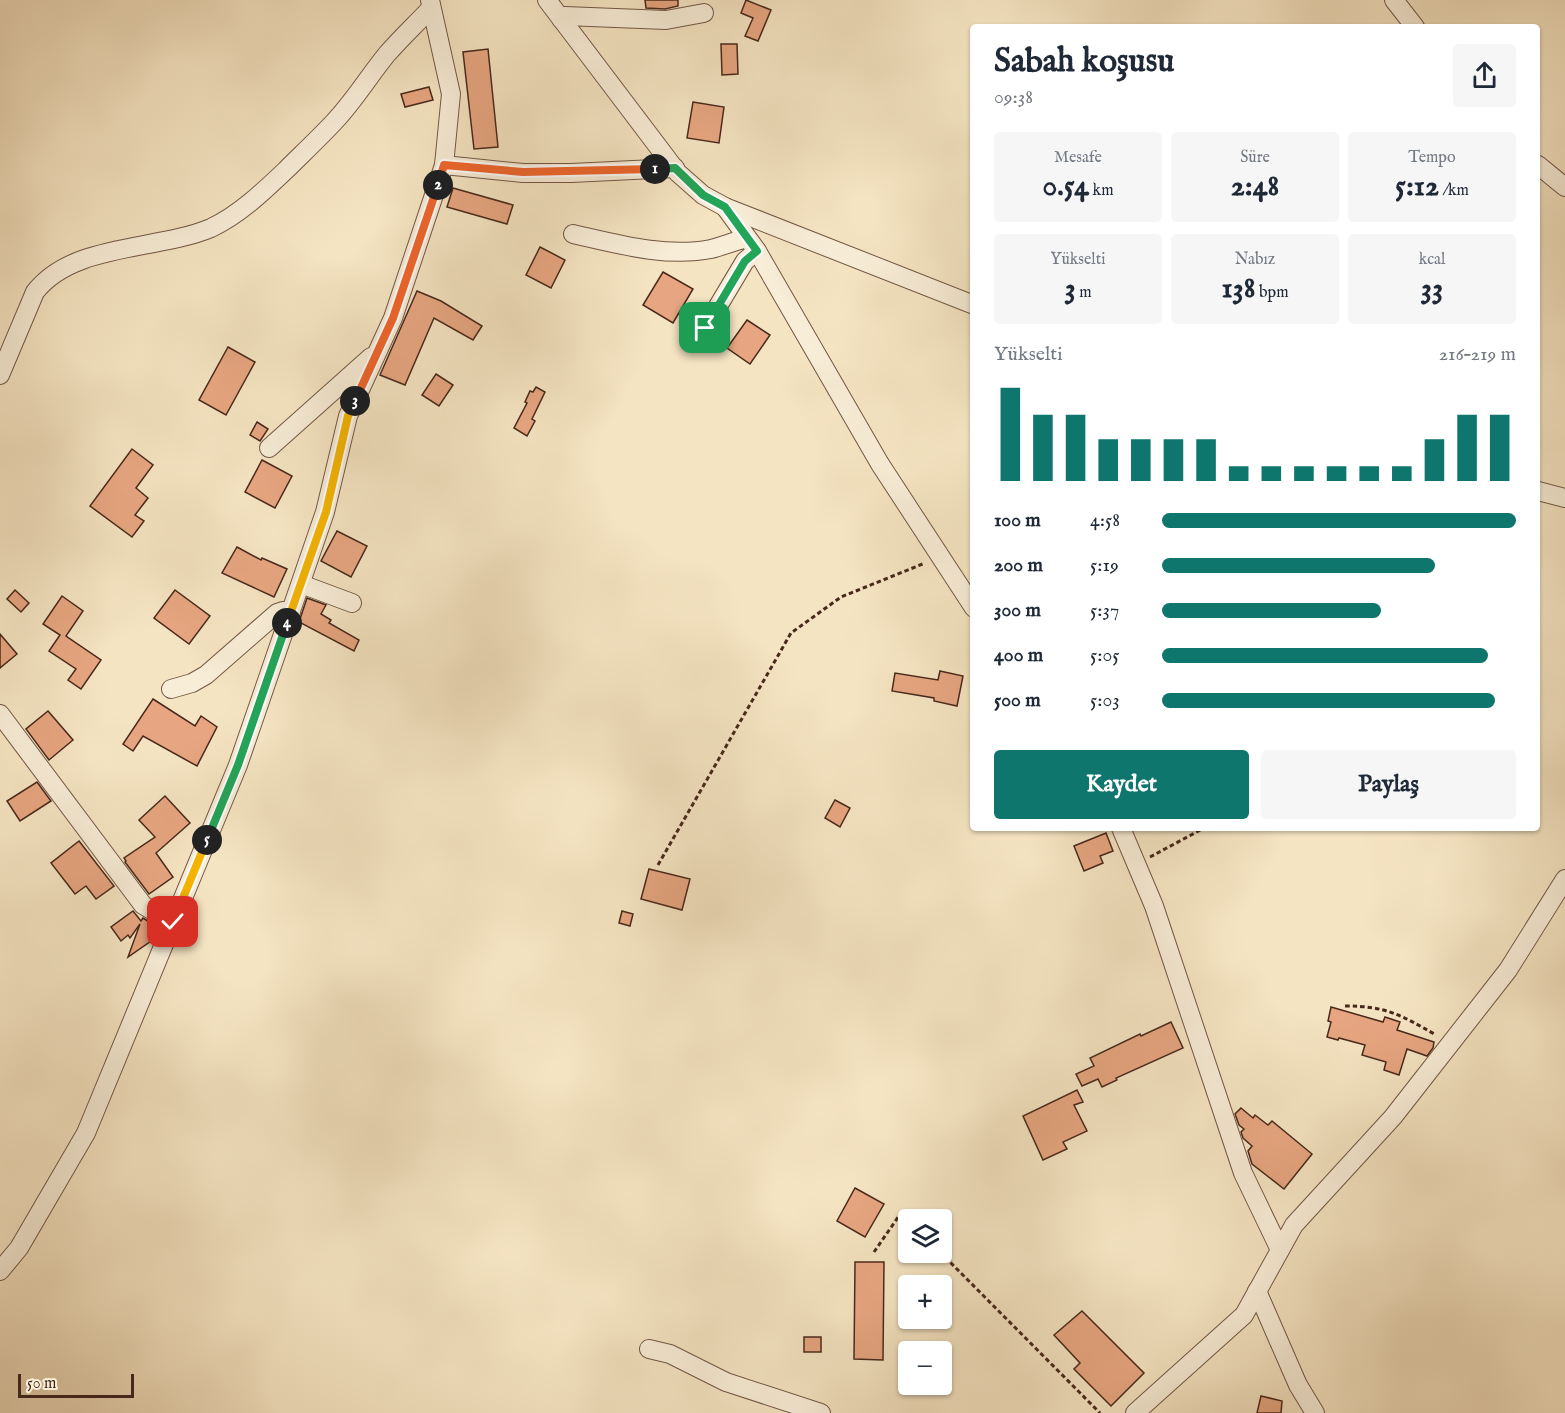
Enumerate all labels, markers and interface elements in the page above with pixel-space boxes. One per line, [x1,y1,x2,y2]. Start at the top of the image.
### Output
text: Sabah koşusu [994,41,1174,83]
button: share [1453,44,1516,107]
text: 09:38 [994,85,1033,110]
text: Mesafe [1054,148,1102,168]
text: Süre [1240,148,1270,168]
text: Tempo [1408,148,1456,168]
pin: 1 [640,154,670,184]
text: 1 [652,159,658,179]
text: 0.54 [1042,168,1089,206]
text: 2:48 [1231,168,1279,206]
text: 5:12 [1395,168,1439,206]
pin: 2 [423,170,453,200]
text: 2 [434,175,442,195]
text: km [1089,181,1114,201]
text: /km [1439,181,1469,201]
text: Yükselti [1051,250,1105,270]
text: Nabız [1235,250,1275,270]
text: kcal [1419,250,1445,270]
text: 3 [1064,270,1076,308]
text: 138 [1221,270,1256,308]
text: 33 [1421,270,1443,308]
text: m [1076,283,1092,303]
text: bpm [1256,283,1289,303]
pin [679,302,730,353]
icon: arrive [688,311,721,344]
text: Yükselti [994,342,1063,367]
text: 216–219 m [1439,342,1516,367]
pin: 3 [340,386,370,416]
text: 3 [352,391,358,411]
text: 100 m [994,508,1041,533]
text: 4:58 [1090,508,1120,533]
text: 200 m [994,553,1043,578]
text: 5:19 [1090,553,1119,578]
text: 300 m [994,598,1041,623]
text: 5:37 [1090,598,1119,623]
pin: 4 [272,608,302,638]
text: 4 [283,613,291,633]
text: 400 m [994,643,1043,668]
text: 5:05 [1090,643,1120,668]
text: 500 m [994,688,1041,713]
text: 5:03 [1090,688,1120,713]
button: Kaydet [994,750,1249,819]
button: Paylaş [1261,750,1516,819]
pin: 5 [192,825,222,855]
text: 5 [204,830,210,850]
pin [147,896,198,947]
icon: check [156,905,189,938]
map controls [898,1209,952,1395]
button: layers [898,1209,952,1263]
button: + [898,1275,952,1329]
button: − [898,1341,952,1395]
scale bar [18,1371,134,1398]
text: 50 m [27,1374,56,1394]

